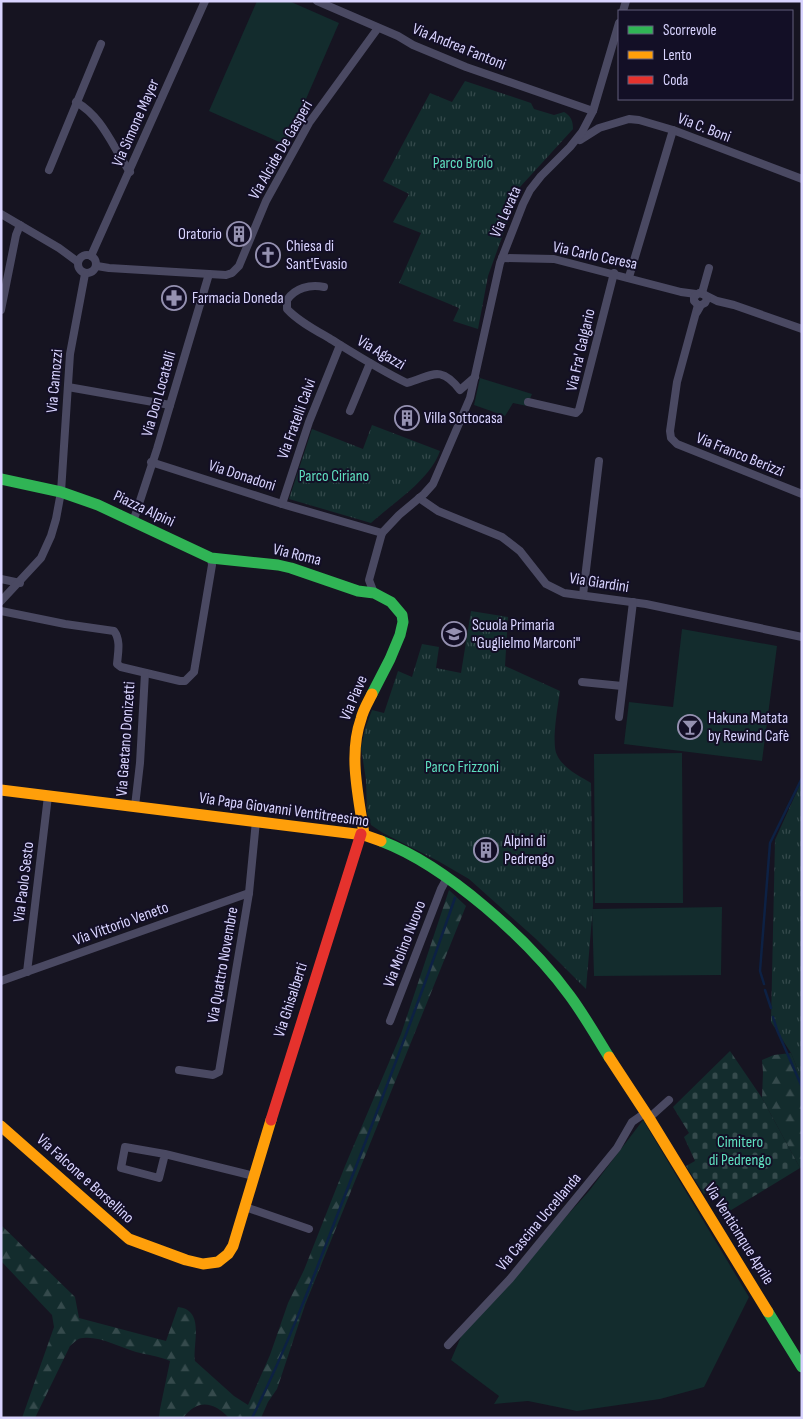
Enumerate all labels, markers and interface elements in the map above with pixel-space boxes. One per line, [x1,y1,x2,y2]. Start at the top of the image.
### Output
legend [618,10,793,100]
street label: Via Andrea Fantoni [409,20,509,74]
text: Scorrevole [663,21,717,40]
text: Lento [663,46,692,65]
text: Coda [663,71,689,90]
street label: Via Simone Mayer [108,76,164,170]
street label: Via Alcide De Gasperi [245,97,317,203]
street label: Via C. Boni [675,109,733,147]
park label: Parco Brolo [433,154,493,173]
street label: Via Levata [486,183,526,241]
building icon: Oratorio [226,221,252,247]
place label: Oratorio [178,225,222,244]
place label: Chiesa di Sant'Evasio [286,237,347,274]
street label: Via Carlo Ceresa [551,238,639,274]
church icon: Chiesa di Sant'Evasio [255,242,281,268]
pharmacy icon: Farmacia Doneda [161,285,187,311]
place label: Farmacia Doneda [192,289,284,308]
street label: Via Fra' Galgario [562,307,600,393]
street label: Via Agazzi [353,332,409,374]
street label: Via Camozzi [43,348,67,414]
street label: Via Don Locatelli [138,349,180,439]
street label: Via Fratelli Calvi [274,376,320,462]
building icon: Villa Sottocasa [394,405,420,431]
place label: Villa Sottocasa [424,409,503,428]
street label: Via Franco Berizzi [693,429,787,481]
street label: Via Donadoni [206,456,278,496]
park label: Parco Ciriano [299,467,369,486]
street label: Piazza Alpini [110,487,178,531]
street label: Via Roma [271,540,323,570]
street label: Via Giardini [568,569,630,597]
place label: Scuola Primaria "Guglielmo Marconi" [472,616,580,653]
school or university icon: Scuola Primaria "Guglielmo Marconi" [441,621,467,647]
street label: Via Piave [336,673,372,723]
street label: Via Gaetano Donizetti [113,681,139,797]
place label: Hakuna Matata by Rewind Cafè [708,709,789,746]
bar icon: Hakuna Matata by Rewind Cafè [677,714,703,740]
park label: Parco Frizzoni [425,758,499,777]
street label: Via Papa Giovanni Ventitreesimo [198,789,370,831]
place label: Alpini di Pedrengo [503,832,554,869]
building icon: Alpini di Pedrengo [473,837,499,863]
street label: Via Paolo Sesto [10,841,38,923]
street label: Via Vittorio Veneto [71,898,171,950]
street label: Via Molino Nuovo [380,898,430,990]
street label: Via Quattro Novembre [203,905,243,1025]
street label: Via Ghisalberti [270,960,312,1040]
street label: Via Falcone e Borsellino [32,1130,138,1228]
park label: Cimitero di Pedrengo [709,1133,771,1170]
street label: Via Cascina Uccellanda [493,1169,585,1275]
street label: Via Venticinque Aprile [700,1180,778,1288]

